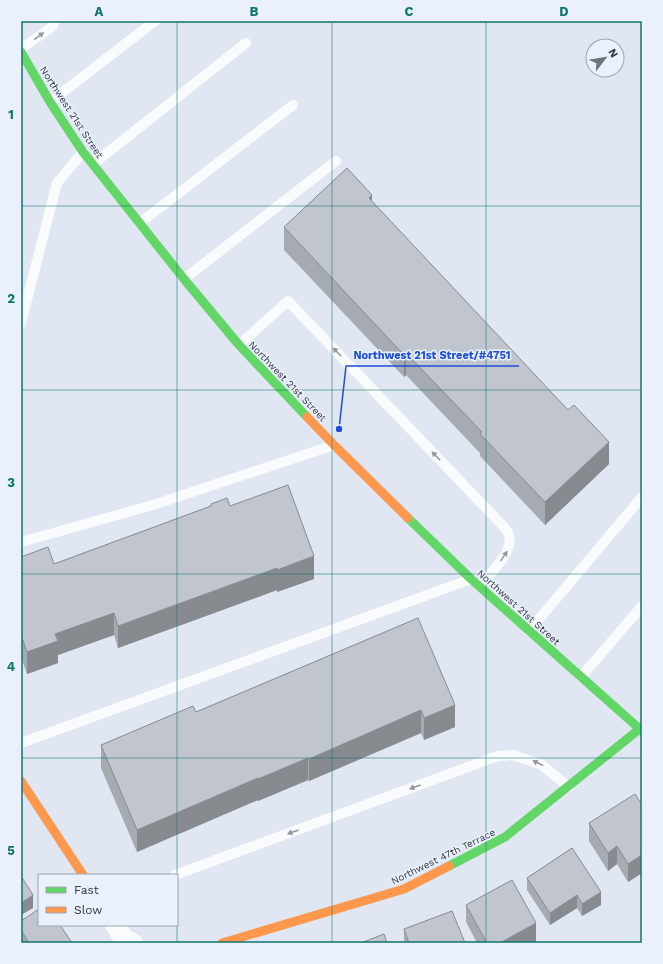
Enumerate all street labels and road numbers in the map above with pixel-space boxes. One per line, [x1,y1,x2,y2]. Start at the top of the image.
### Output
street label: Northwest 21st Street [38,64,106,161]
street label: Northwest 21st Street [247,339,329,424]
street label: Northwest 21st Street [475,568,563,648]
street label: Northwest 47th Terrace [389,826,497,887]

